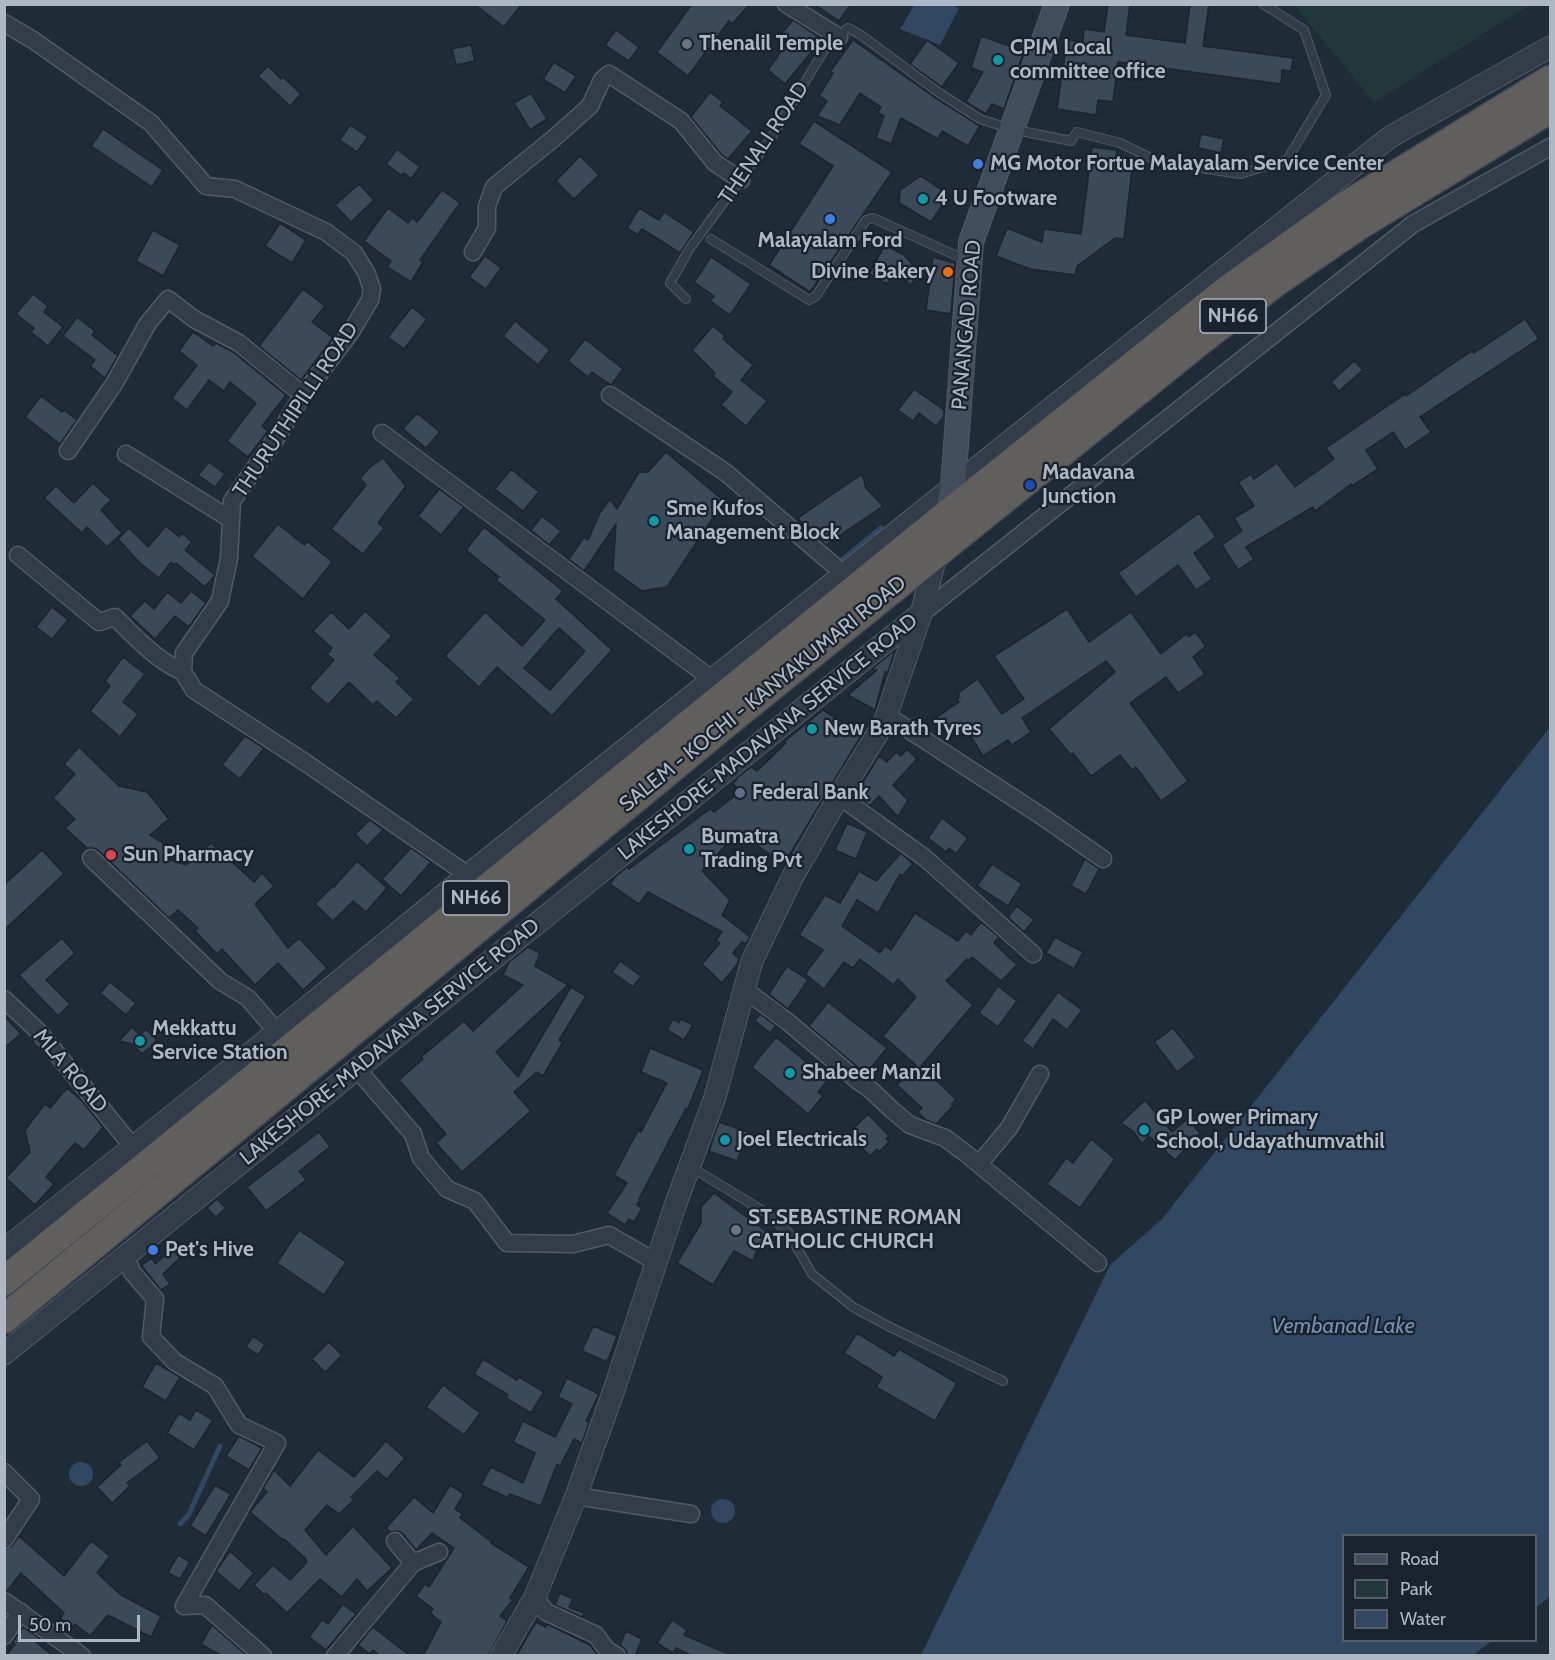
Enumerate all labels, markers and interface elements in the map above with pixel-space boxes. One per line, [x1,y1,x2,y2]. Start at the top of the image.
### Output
place label: Thenalil Temple [699,31,843,57]
place label: CPIM Local committee office [1010,35,1165,85]
marker: Thenalil Temple [680,37,694,51]
marker: CPIM Local committee office [991,53,1005,67]
street label: THENALI ROAD [714,77,814,209]
place label: MG Motor Fortue Malayalam Service Center [990,151,1384,177]
marker: MG Motor Fortue Malayalam Service Center [971,157,985,171]
place label: 4 U Footware [935,186,1057,212]
marker: 4 U Footware [916,192,930,206]
marker: Malayalam Ford [823,212,837,226]
place label: Malayalam Ford [758,228,902,254]
street label: PANANGAD ROAD [947,239,987,411]
place label: Divine Bakery [811,259,936,285]
marker: Divine Bakery [941,265,955,279]
road number: NH66 [1200,299,1266,333]
street label: THURUTHIPILLI ROAD [228,318,364,502]
place label: Madavana Junction [1042,460,1135,510]
marker: Madavana Junction [1023,478,1037,492]
place label: Sme Kufos Management Block [666,496,840,546]
marker: Sme Kufos Management Block [647,514,661,528]
street label: SALEM - KOCHI - KANYAKUMARI ROAD [615,571,911,817]
street label: LAKESHORE-MADAVANA SERVICE ROAD [613,608,923,866]
place label: New Barath Tyres [824,716,981,742]
marker: New Barath Tyres [805,722,819,736]
place label: Federal Bank [752,780,869,806]
marker: Federal Bank [733,786,747,800]
place label: Bumatra Trading Pvt [701,824,802,874]
place label: Sun Pharmacy [123,842,254,868]
marker: Bumatra Trading Pvt [682,842,696,856]
marker: Sun Pharmacy [104,848,118,862]
road number: NH66 [443,881,509,915]
street label: LAKESHORE-MADAVANA SERVICE ROAD [235,913,545,1171]
place label: Mekkattu Service Station [152,1016,288,1066]
street label: MLA ROAD [28,1024,112,1118]
marker: Mekkattu Service Station [133,1034,147,1048]
place label: Shabeer Manzil [802,1060,941,1086]
marker: Shabeer Manzil [783,1066,797,1080]
place label: GP Lower Primary School, Udayathumvathil [1156,1105,1385,1155]
marker: GP Lower Primary School, Udayathumvathil [1137,1123,1151,1137]
place label: Joel Electricals [737,1127,867,1153]
marker: Joel Electricals [718,1133,732,1147]
place label: ST.SEBASTINE ROMAN CATHOLIC CHURCH [748,1205,962,1255]
marker: ST.SEBASTINE ROMAN CATHOLIC CHURCH [729,1223,743,1237]
place label: Pet's Hive [165,1237,254,1263]
marker: Pet's Hive [146,1243,160,1257]
water label: Vembanad Lake [1271,1314,1415,1340]
legend [1342,1534,1537,1642]
text: Road [1400,1548,1439,1570]
text: Park [1400,1578,1432,1600]
scale bar [21,1603,142,1641]
text: Water [1400,1608,1446,1630]
text: 50 m [29,1614,71,1636]

